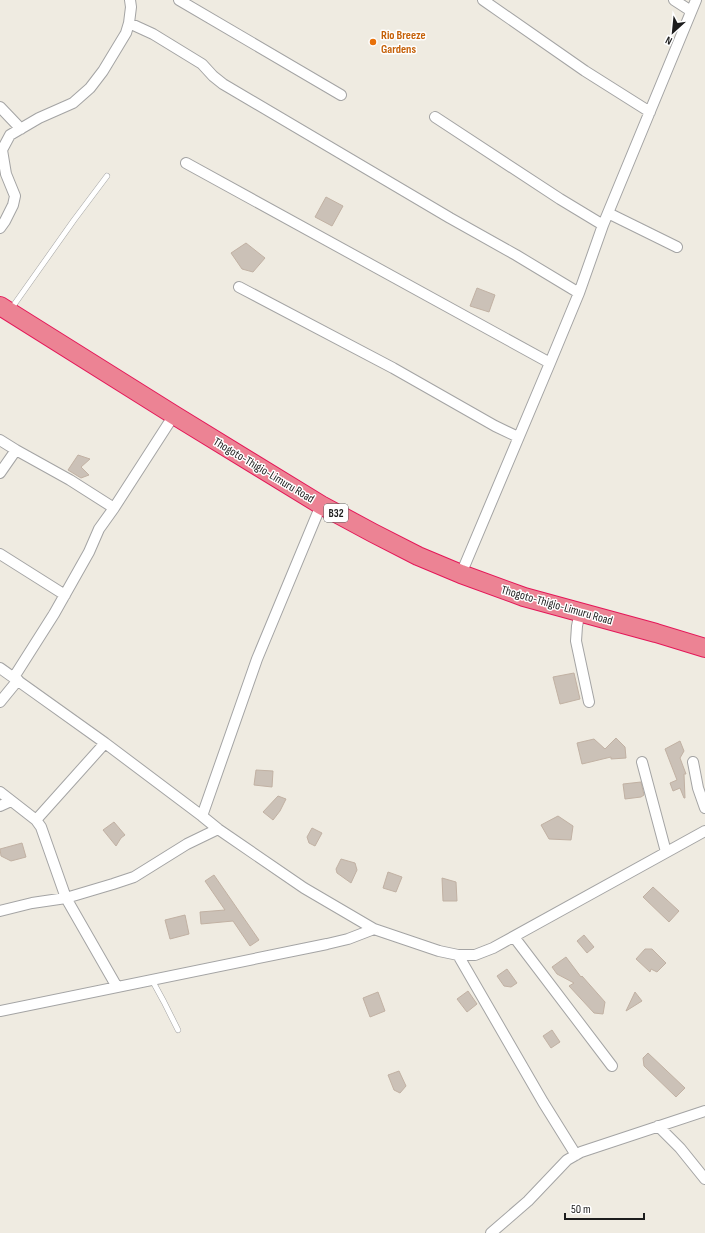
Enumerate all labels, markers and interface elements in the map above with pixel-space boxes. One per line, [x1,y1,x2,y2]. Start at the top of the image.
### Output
north arrow [653,12,693,52]
place label: Rio Breeze Gardens [381,28,426,57]
text: N [663,33,674,48]
marker: Rio Breeze Gardens [368,37,378,47]
street label: Thogoto-Thigio-Limuru Road [210,434,317,507]
road number: B32 [324,504,348,522]
street label: Thogoto-Thigio-Limuru Road [499,582,614,629]
scale bar [565,1195,644,1221]
text: 50 m [571,1202,591,1217]

